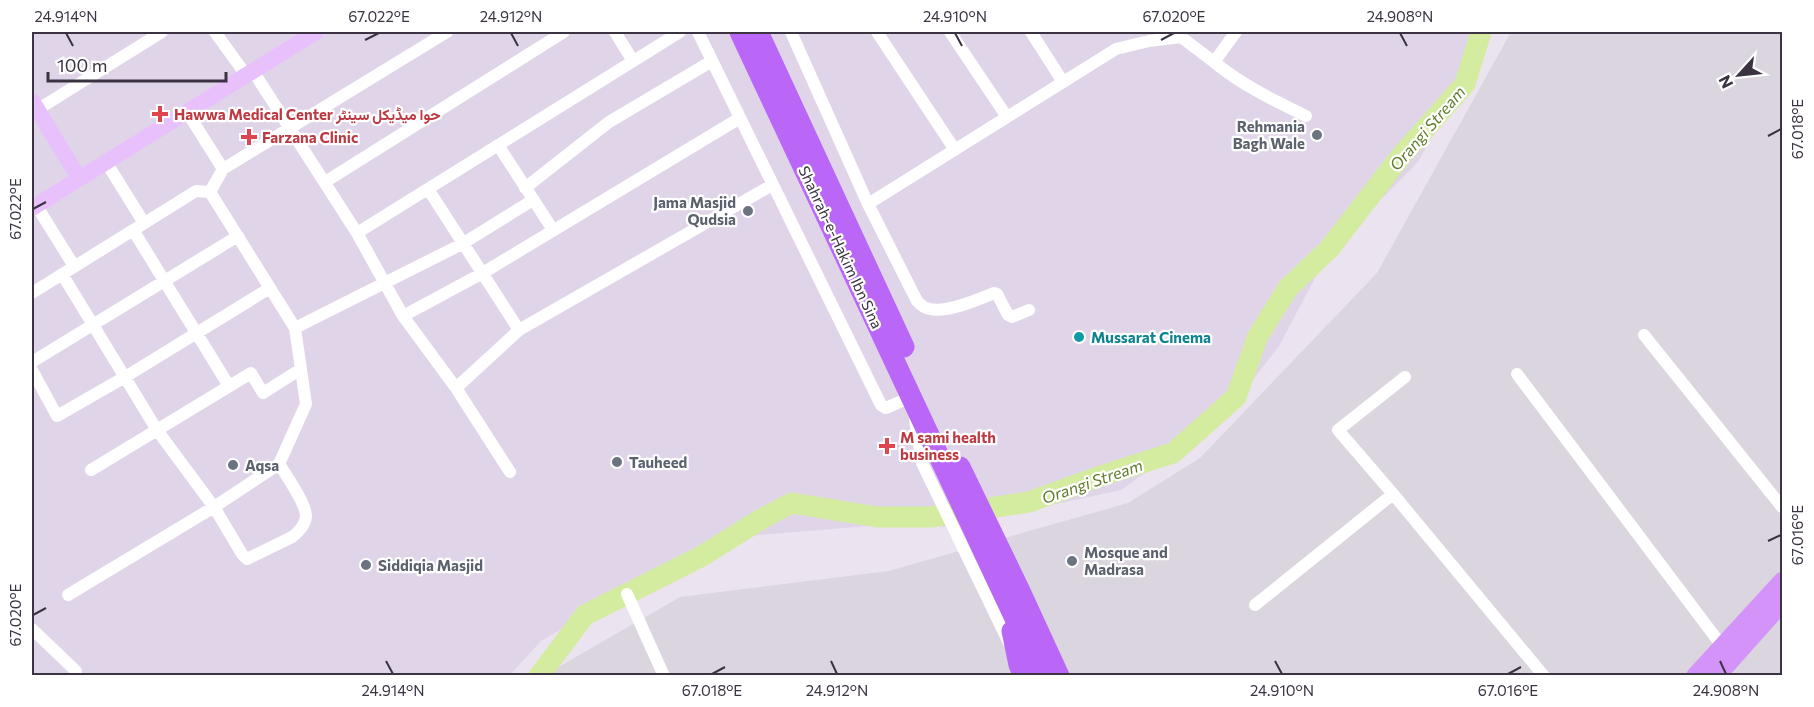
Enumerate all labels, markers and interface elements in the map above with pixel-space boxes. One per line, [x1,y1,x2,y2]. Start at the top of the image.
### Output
text: 24.914°N [34,7,98,25]
text: 67.022°E [348,7,410,25]
text: 24.912°N [480,7,542,25]
text: 24.910°N [923,7,987,25]
text: 67.020°E [1143,7,1206,25]
text: 24.908°N [1367,7,1433,25]
scale bar [48,45,226,83]
north arrow [1709,45,1769,105]
text: 100 m [57,54,107,76]
text: N [1714,72,1736,92]
water label: Orangi Stream [1385,82,1469,174]
text: 67.018°E [1788,99,1806,159]
marker: Hawwa Medical Center حوا میڈیکل سینٹر [151,105,169,123]
place label: Hawwa Medical Center حوا میڈیکل سینٹر [174,105,440,124]
place label: Rehmania Bagh Wale [1233,117,1305,152]
marker: Farzana Clinic [240,128,258,146]
place label: Farzana Clinic [262,128,358,146]
marker: Rehmania Bagh Wale [1310,128,1324,142]
street label: Shahrah-e-Hakim Ibn Sina [795,163,887,331]
text: 67.022°E [6,178,24,240]
place label: Jama Masjid Qudsia [653,193,736,228]
marker: Jama Masjid Qudsia [741,204,755,218]
place label: Mussarat Cinema [1091,328,1211,346]
marker: Mussarat Cinema [1072,330,1086,344]
place label: M sami health business [900,428,996,463]
marker: M sami health business [878,437,896,455]
place label: Tauheed [629,453,687,471]
marker: Tauheed [610,455,624,469]
water label: Orangi Stream [1039,455,1145,507]
place label: Aqsa [245,456,279,474]
marker: Aqsa [226,458,240,472]
text: 67.016°E [1788,505,1806,565]
place label: Mosque and Madrasa [1084,543,1168,578]
marker: Mosque and Madrasa [1065,554,1079,568]
place label: Siddiqia Masjid [378,556,483,574]
marker: Siddiqia Masjid [359,558,373,572]
text: 67.020°E [6,583,24,646]
text: 24.914°N [361,681,425,699]
text: 67.018°E [682,681,742,699]
text: 24.912°N [806,681,868,699]
text: 24.910°N [1250,681,1314,699]
text: 67.016°E [1478,681,1538,699]
text: 24.908°N [1693,681,1759,699]

